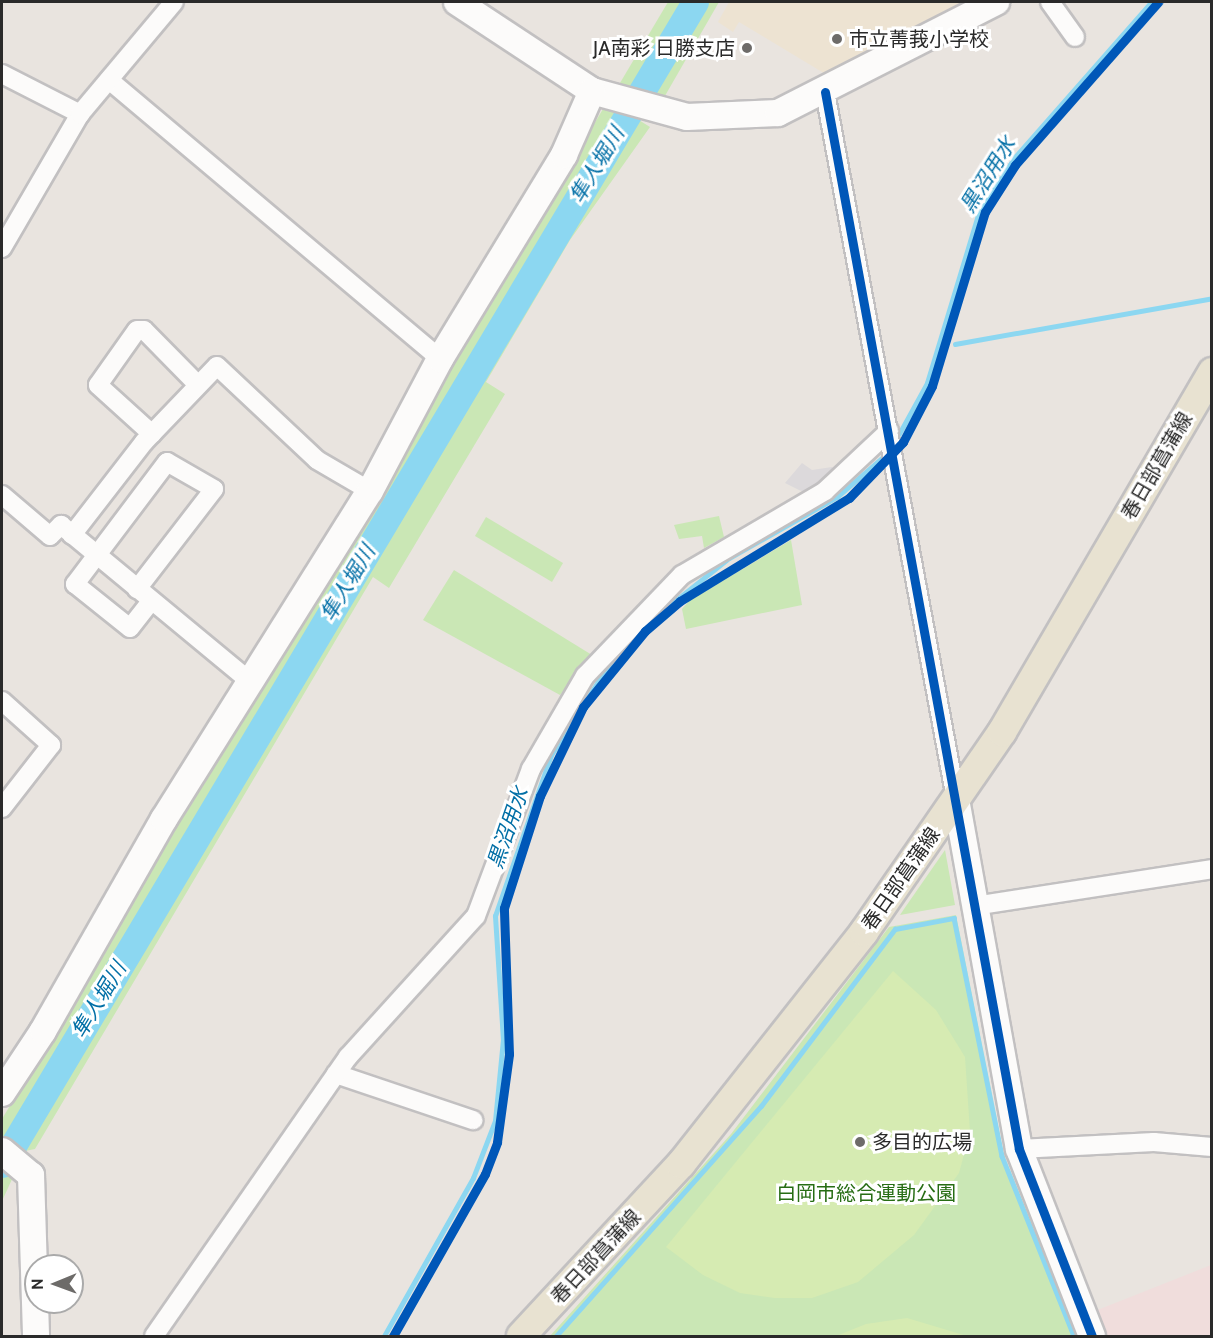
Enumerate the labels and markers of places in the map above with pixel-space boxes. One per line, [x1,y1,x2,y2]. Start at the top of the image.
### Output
place label: 市立菁莪小学校 [849,27,989,51]
marker: 市立菁莪小学校 [830,32,844,46]
place label: JA南彩 日勝支店 [593,36,735,60]
marker: JA南彩 日勝支店 [740,41,754,55]
place label: 多目的広場 [872,1130,972,1154]
marker: 多目的広場 [853,1135,867,1149]

